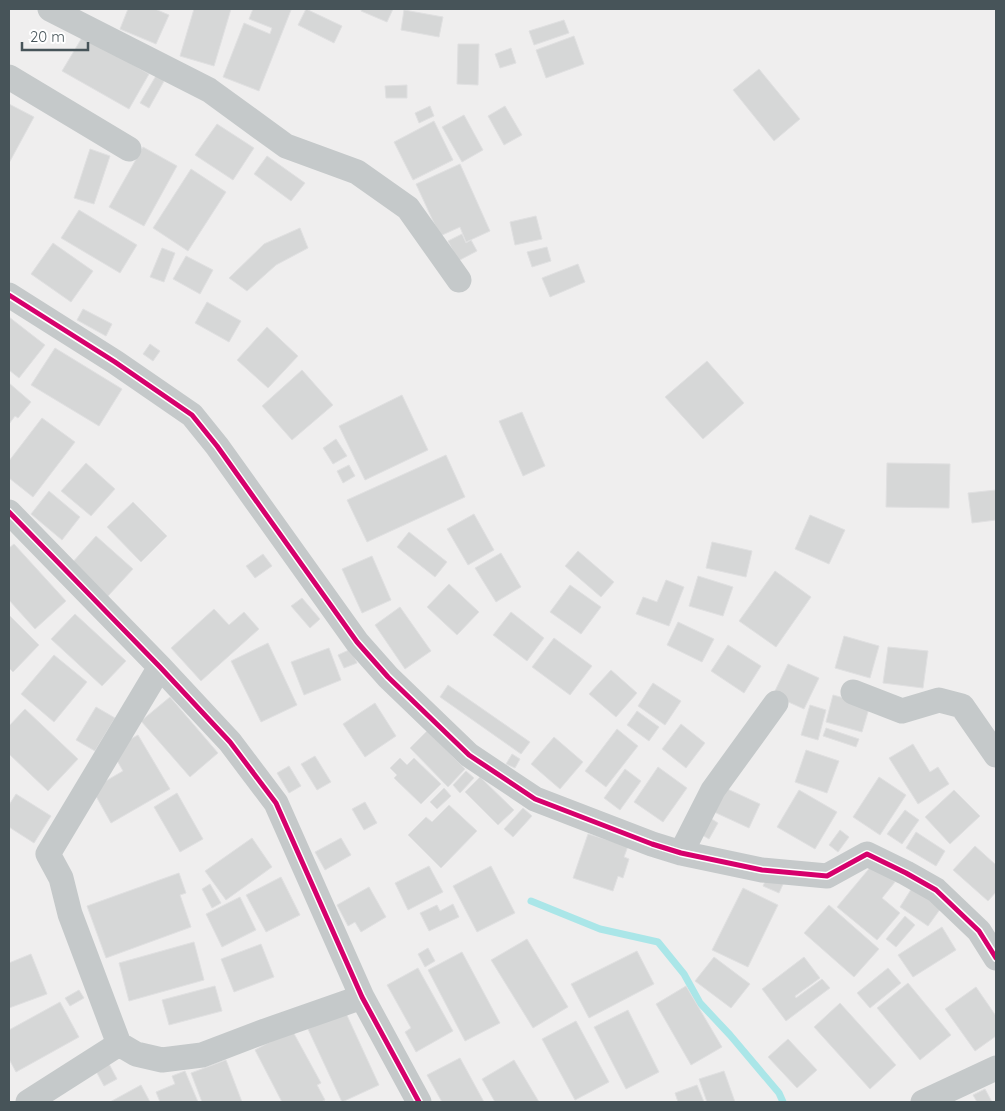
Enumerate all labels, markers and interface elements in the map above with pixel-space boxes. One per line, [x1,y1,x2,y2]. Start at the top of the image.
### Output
scale bar [22,20,89,52]
text: 20 m [30,27,65,46]

